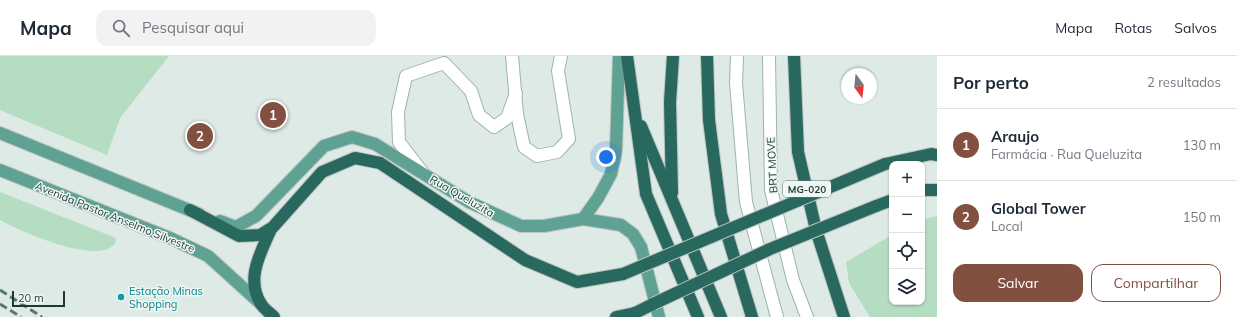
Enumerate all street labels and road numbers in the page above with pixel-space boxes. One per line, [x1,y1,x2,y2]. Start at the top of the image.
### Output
street label: BRT MOVE [764,137,780,193]
street label: Rua Queluzita [427,172,497,220]
street label: Avenida Pastor Anselmo Silvestre [33,178,197,256]
road number: MG-020 [783,181,831,197]

